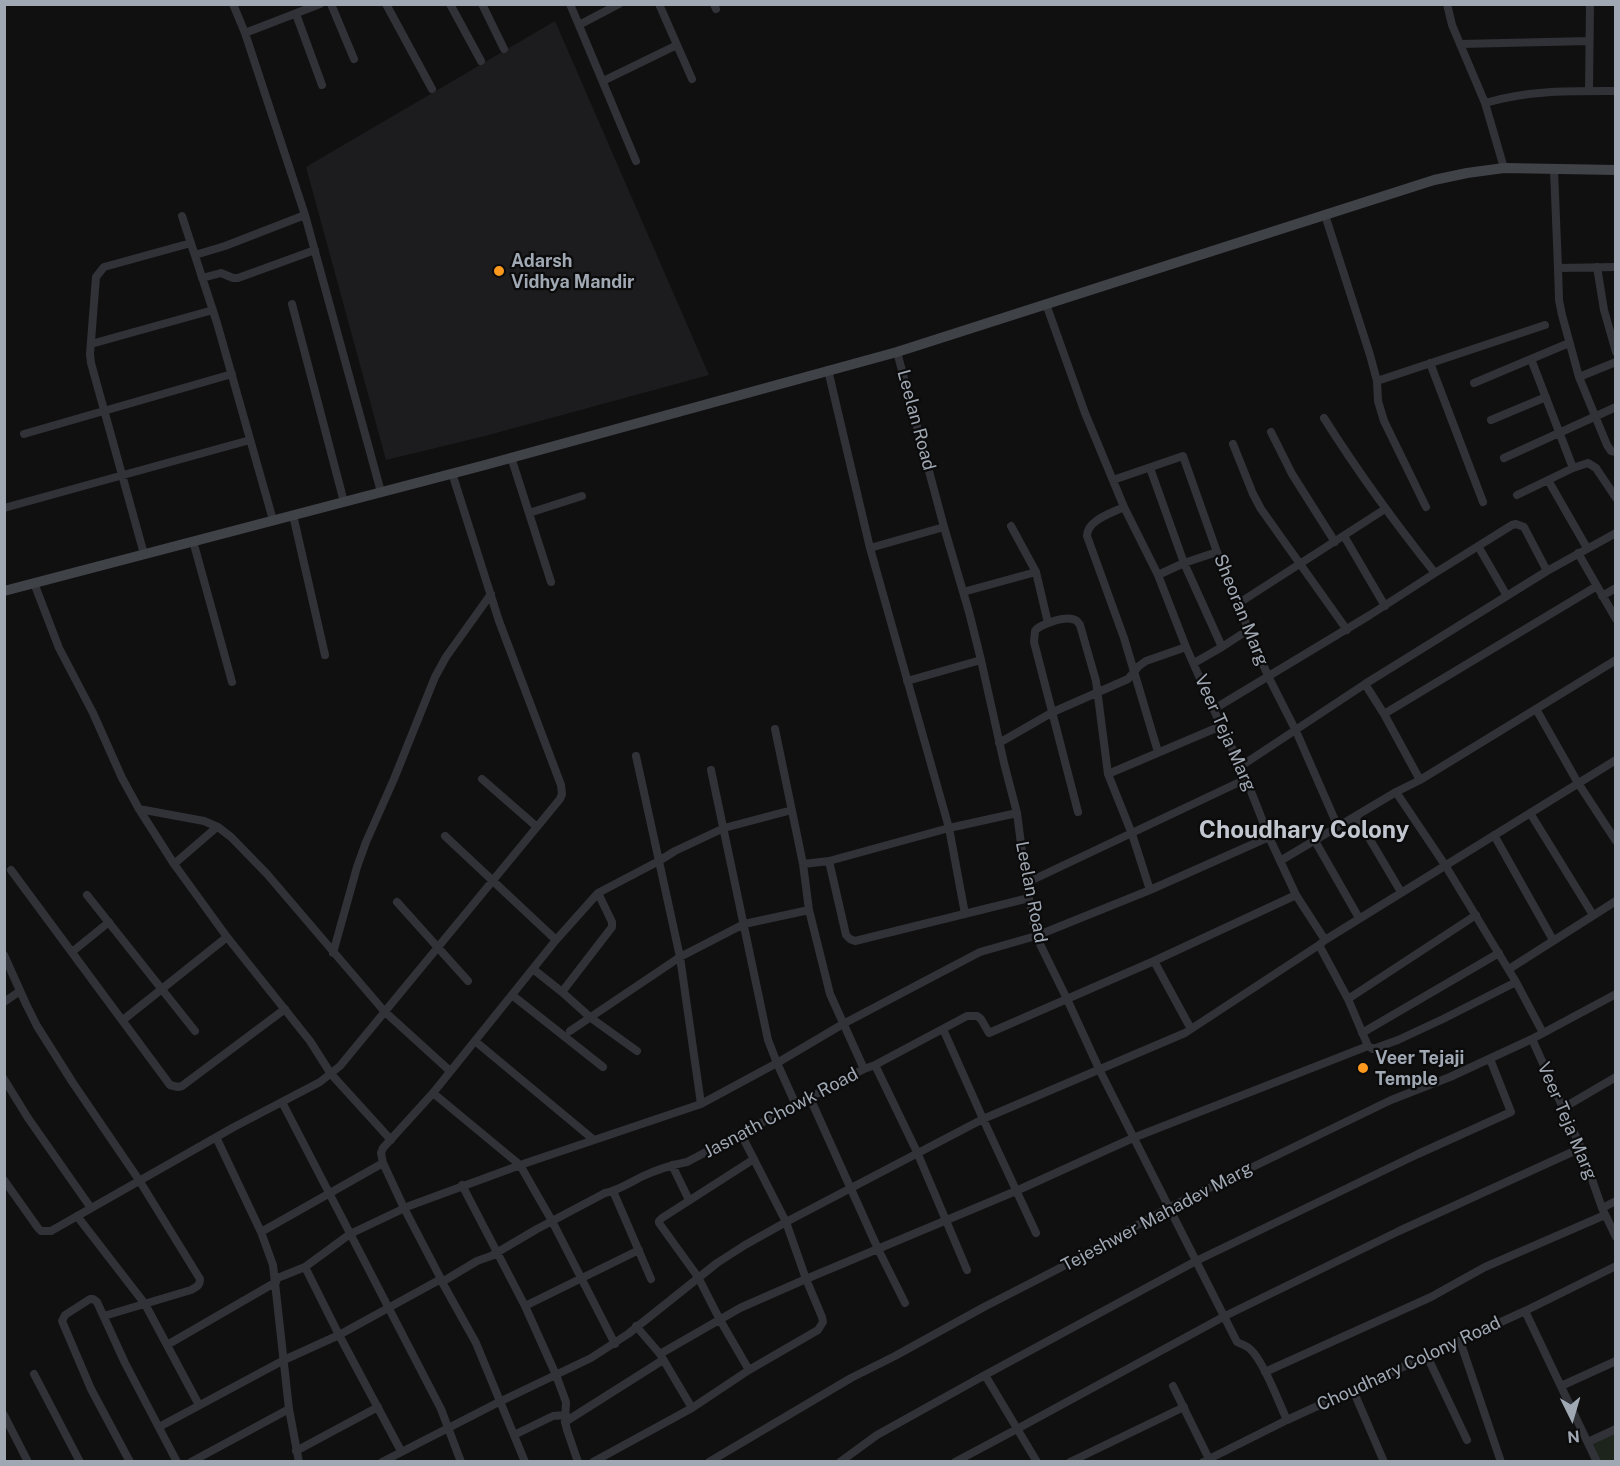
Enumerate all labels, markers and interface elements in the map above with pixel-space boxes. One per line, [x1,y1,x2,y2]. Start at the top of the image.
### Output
place label: Adarsh Vidhya Mandir [511,250,635,292]
marker: Adarsh Vidhya Mandir [492,264,506,278]
street label: Leelan Road [892,367,940,473]
street label: Sheoran Marg [1209,551,1273,669]
street label: Veer Teja Marg [1190,671,1260,795]
district label: Choudhary Colony [1199,817,1409,845]
street label: Leelan Road [1011,839,1051,945]
place label: Veer Tejaji Temple [1375,1047,1464,1090]
street label: Veer Teja Marg [1533,1059,1601,1183]
marker: Veer Tejaji Temple [1356,1061,1370,1075]
street label: Jasnath Chowk Road [700,1063,862,1163]
street label: Tejeshwer Mahadev Marg [1058,1157,1256,1277]
street label: Choudhary Colony Road [1314,1312,1504,1416]
north arrow [1542,1388,1602,1448]
text: N [1567,1426,1581,1446]

